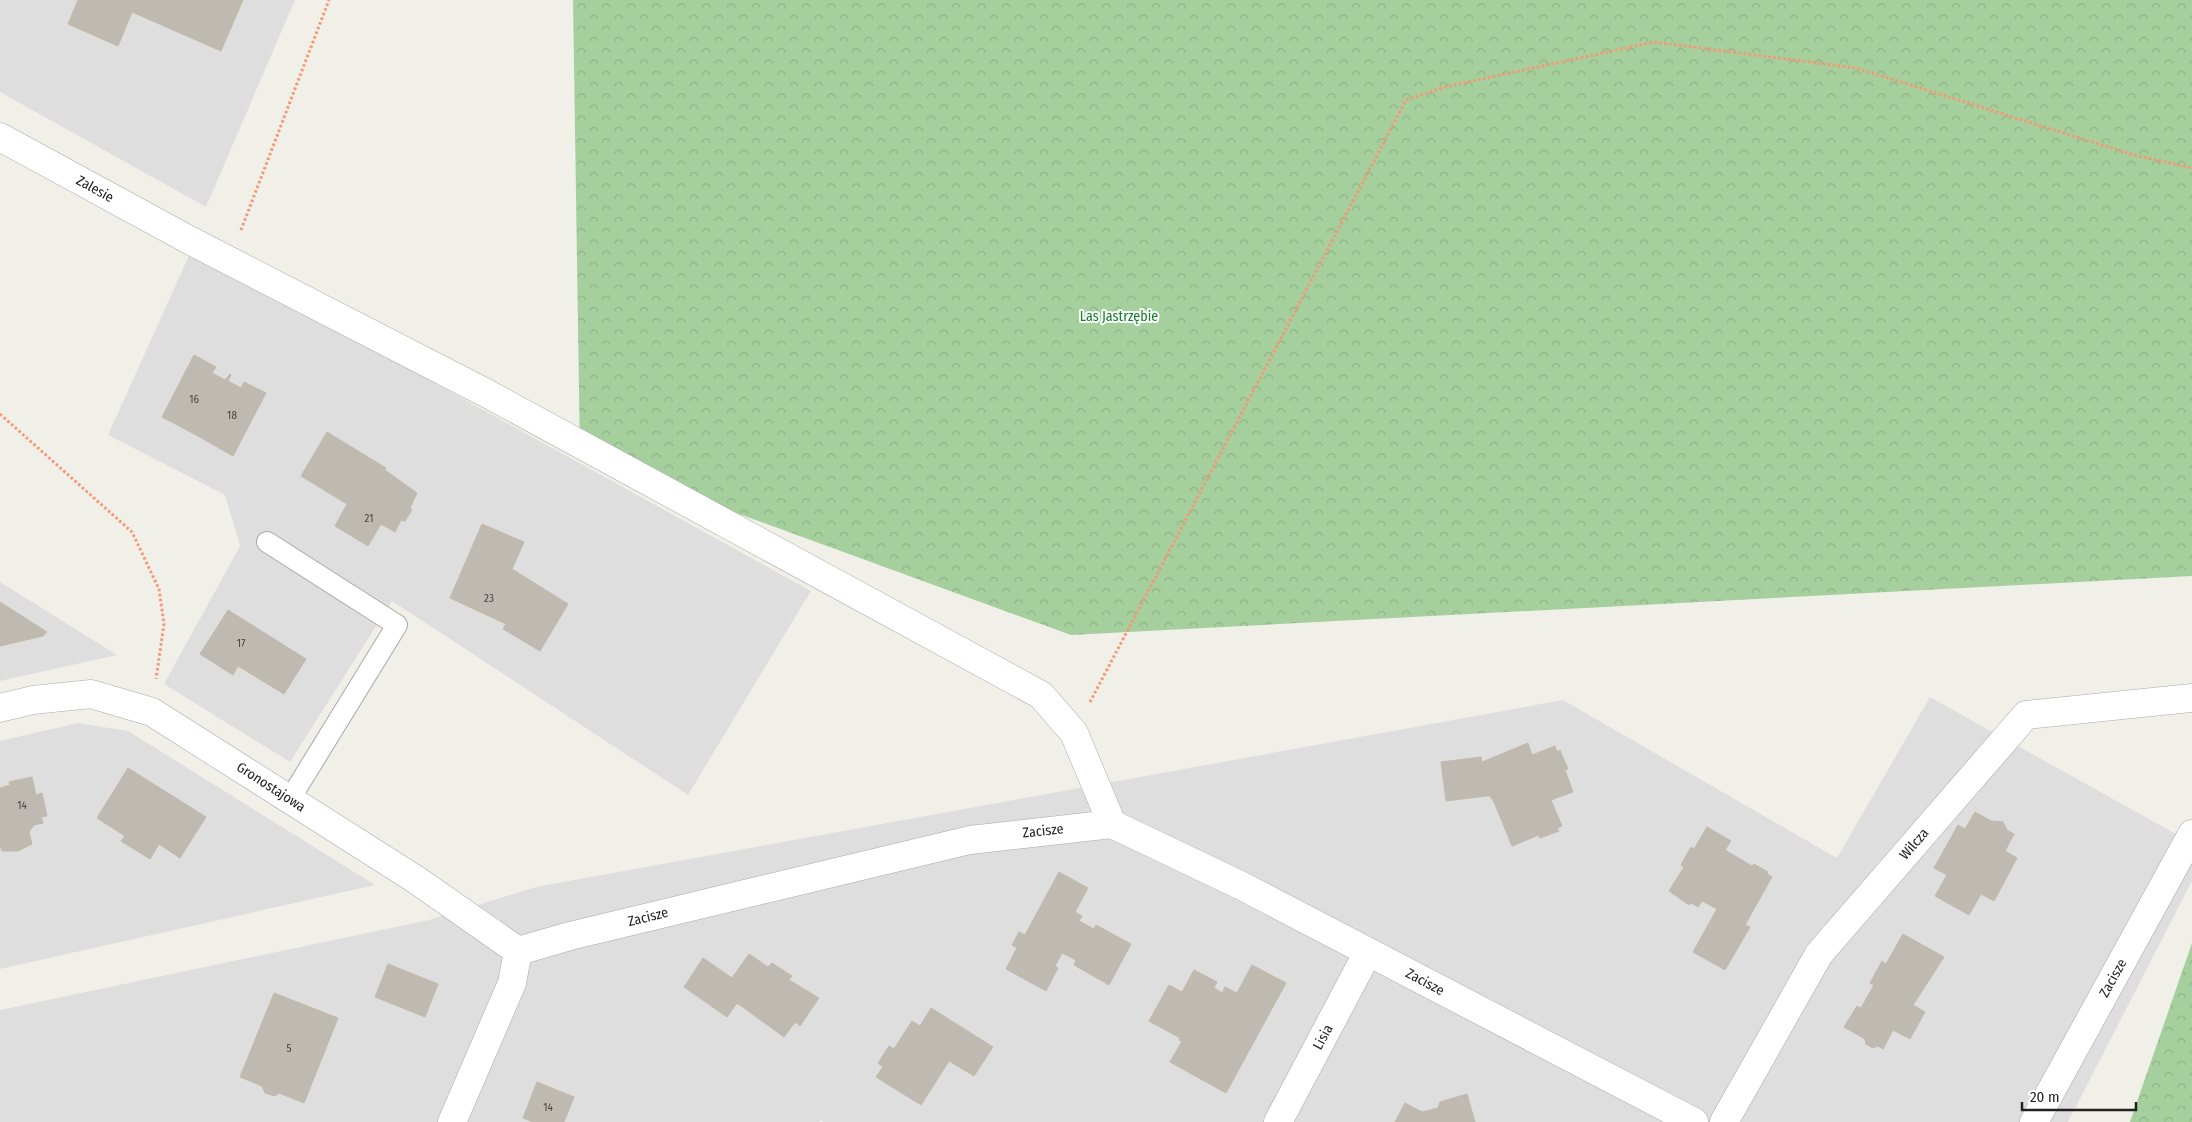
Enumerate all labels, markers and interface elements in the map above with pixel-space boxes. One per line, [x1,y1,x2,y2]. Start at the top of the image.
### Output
street label: Zalesie [73,172,117,206]
park label: Las Jastrzębie [1080,308,1158,325]
house number: 16 [189,393,199,406]
house number: 18 [227,409,237,422]
house number: 21 [365,512,373,525]
house number: 23 [484,592,494,605]
house number: 17 [237,637,246,650]
street label: Gronostajowa [233,758,309,816]
house number: 14 [17,799,27,812]
street label: Zacisze [1022,820,1064,842]
street label: Wilcza [1896,825,1932,863]
street label: Zacisze [626,904,670,930]
street label: Zacisze [2096,956,2130,1000]
street label: Zacisze [1403,965,1447,999]
street label: Lisia [1309,1021,1337,1053]
house number: 5 [286,1042,292,1055]
scale bar [2022,1080,2136,1112]
text: 20 m [2030,1088,2060,1106]
house number: 14 [543,1101,553,1114]

